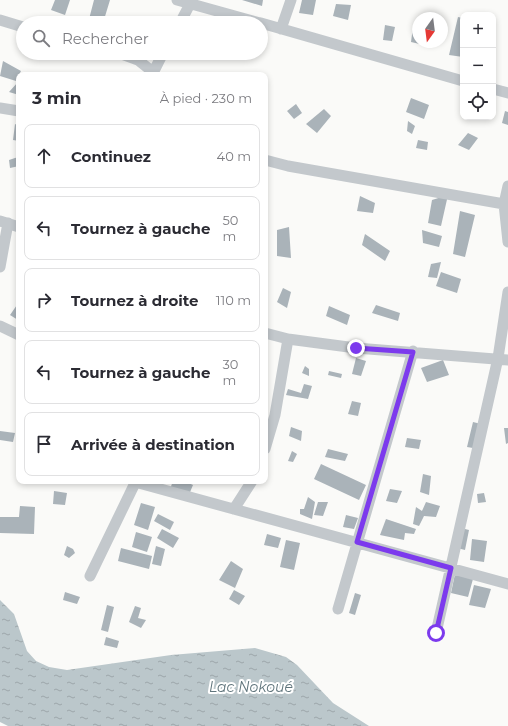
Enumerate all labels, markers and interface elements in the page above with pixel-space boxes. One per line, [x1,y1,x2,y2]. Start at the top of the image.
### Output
north arrow [412,12,448,48]
map controls [460,12,496,120]
button: + [460,12,496,48]
search box [16,16,268,60]
icon: search [30,27,52,49]
text: Rechercher [62,29,149,48]
button: − [460,48,496,84]
button: locate [460,84,496,120]
text: 3 min [32,88,82,108]
text: À pied · 230 m [160,90,252,106]
icon: ahead [33,145,55,167]
text: Continuez [71,147,151,166]
text: 40 m [217,148,251,164]
text: 50 m [222,212,238,244]
icon: left [33,217,55,239]
text: Tournez à gauche [71,219,210,238]
icon: right [33,289,55,311]
text: Tournez à droite [71,291,199,310]
text: 110 m [216,292,251,308]
route end [347,339,365,357]
text: 30 m [222,356,238,388]
icon: left [33,361,55,383]
text: Tournez à gauche [71,363,210,382]
icon: arrive [33,433,55,455]
text: Arrivée à destination [71,435,235,454]
route start [427,624,445,642]
water label: Lac Nokoué [209,678,293,696]

